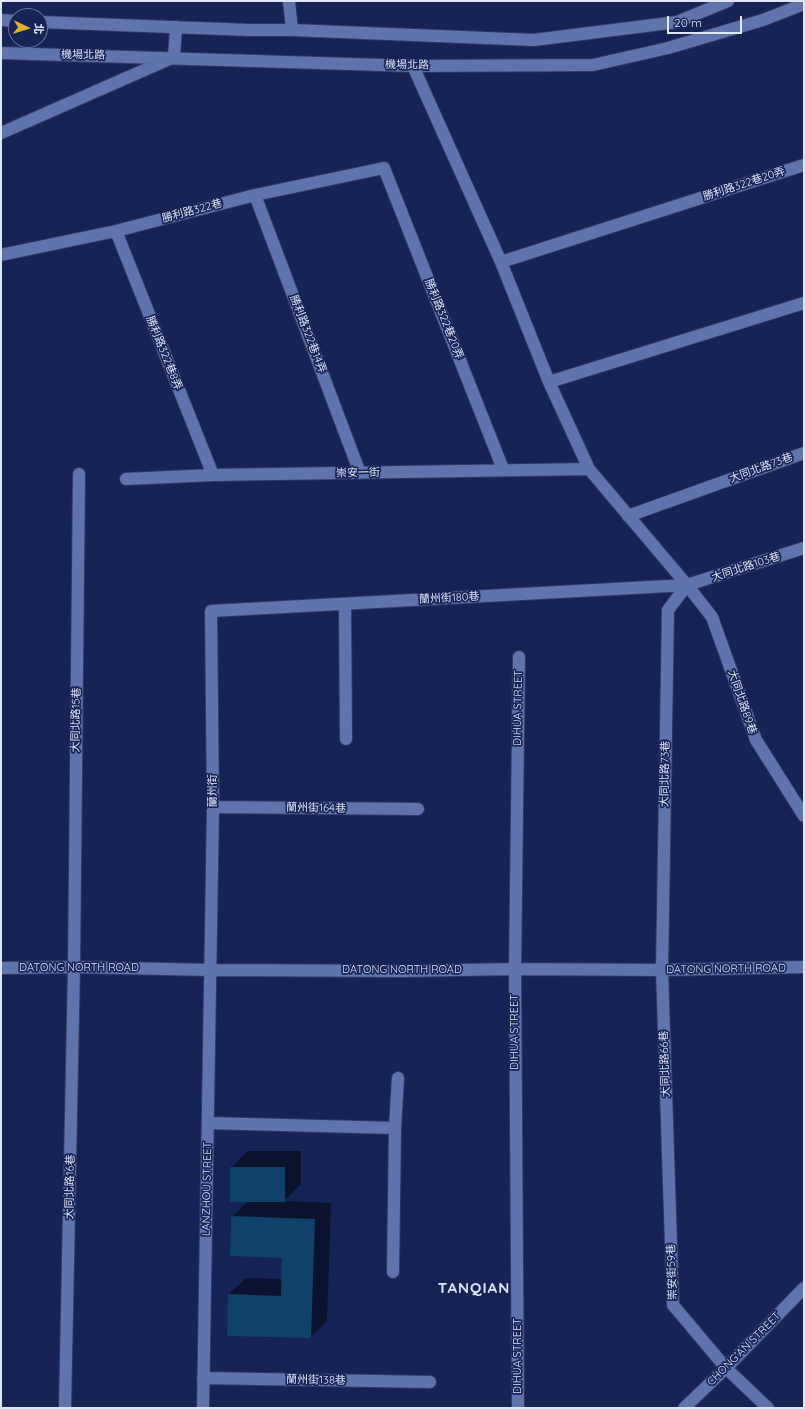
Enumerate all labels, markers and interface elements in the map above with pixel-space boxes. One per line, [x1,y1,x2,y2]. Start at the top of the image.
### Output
north arrow [8,8,48,48]
scale bar [669,8,744,34]
text: 20 m [674,15,702,30]
text: 北 [32,23,46,35]
street label: 機場北路 [61,48,105,62]
street label: 機場北路 [385,58,429,72]
street label: 勝利路322巷20弄 [701,164,787,204]
street label: 勝利路322巷 [160,197,224,225]
street label: 勝利路322巷20弄 [422,277,466,361]
street label: 勝利路322巷14弄 [287,293,329,375]
street label: 勝利路322巷8弄 [143,314,185,392]
street label: 大同北路73巷 [728,450,794,486]
street label: 崇安一街 [336,466,380,480]
street label: 大同北路103巷 [710,550,782,584]
street label: 蘭州街180巷 [418,590,480,606]
street label: 大同北路89巷 [725,668,759,736]
street label: DIHUA STREET [511,670,525,746]
street label: 大同北路15巷 [69,687,83,753]
street label: 大同北路73巷 [658,741,672,807]
street label: 蘭州街 [206,775,220,807]
street label: 蘭州街164巷 [286,801,346,815]
street label: DATONG NORTH ROAD [19,961,139,975]
street label: DATONG NORTH ROAD [666,961,786,977]
street label: DATONG NORTH ROAD [342,963,462,977]
street label: DIHUA STREET [508,994,522,1070]
street label: 大同北路66巷 [657,1030,673,1098]
street label: LANZHOU STREET [200,1142,214,1236]
street label: 大同北路16巷 [63,1154,77,1220]
street label: 崇安街59巷 [664,1244,680,1300]
district label: TANQIAN [438,1279,510,1297]
street label: CHONG’AN STREET [704,1309,784,1389]
street label: DIHUA STREET [511,1318,525,1394]
street label: 蘭州街138巷 [286,1373,346,1387]

